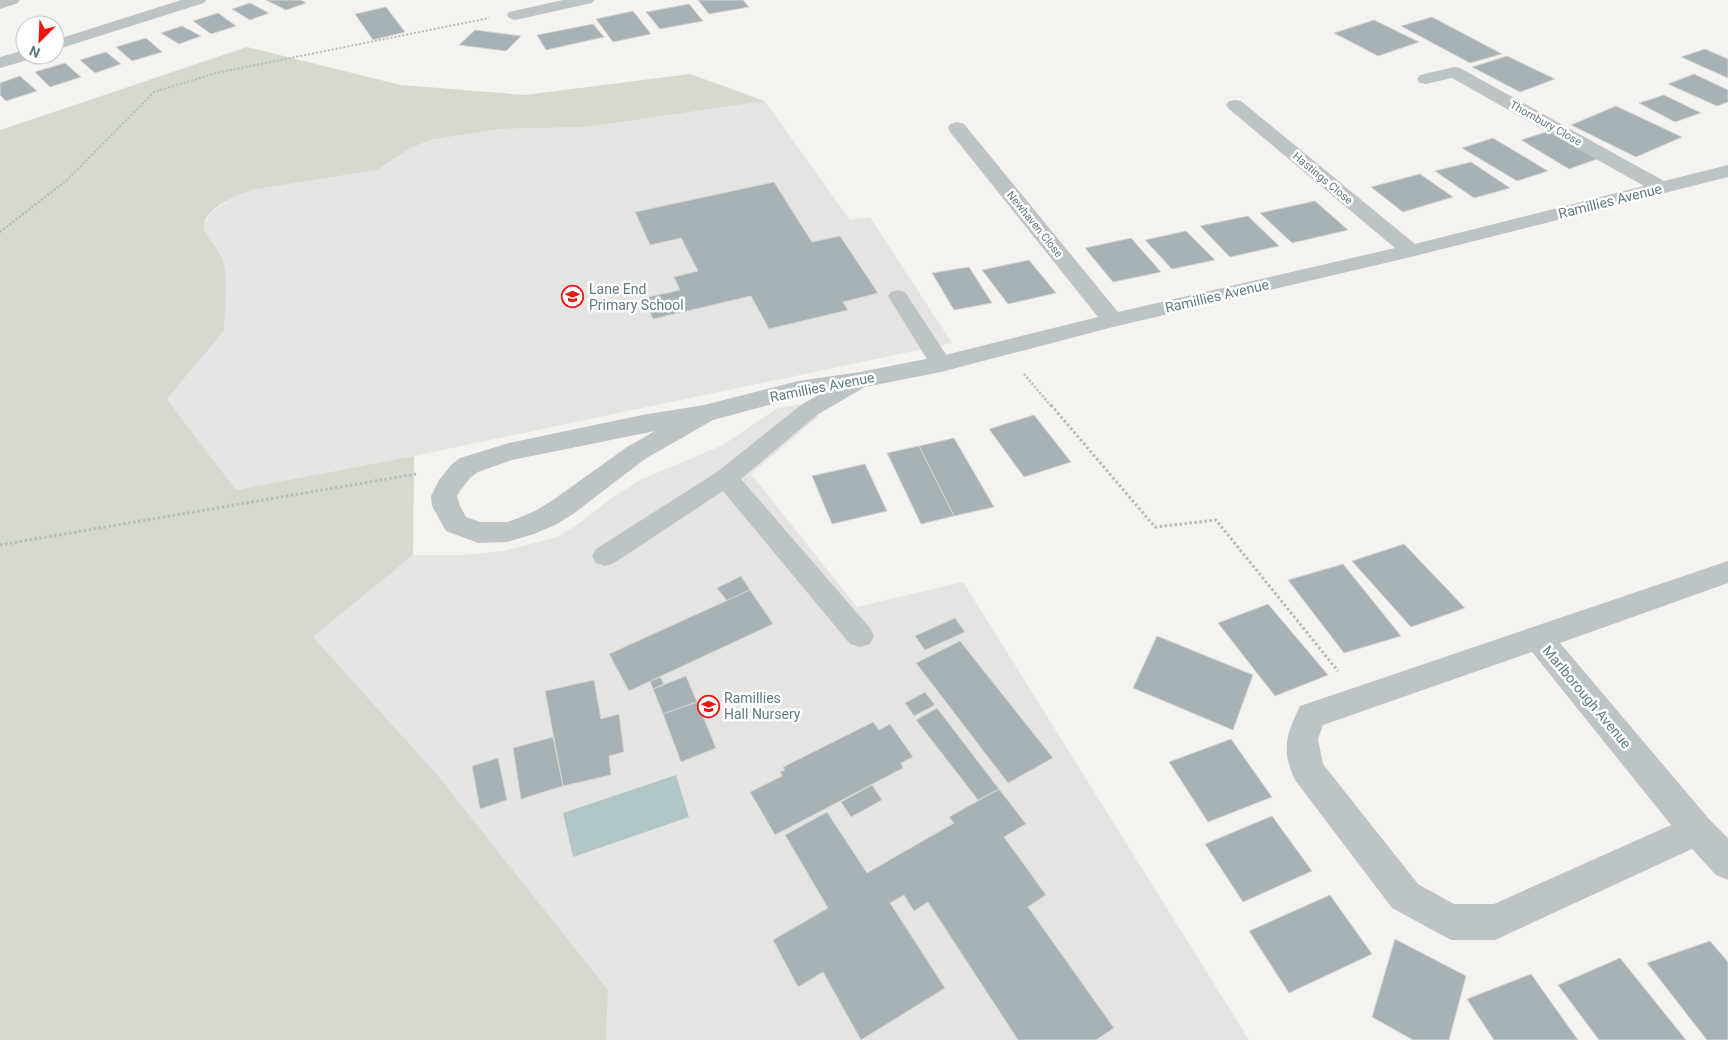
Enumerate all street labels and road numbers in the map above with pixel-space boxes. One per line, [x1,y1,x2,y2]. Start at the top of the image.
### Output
street label: Thornbury Close [1507,98,1584,149]
street label: Hastings Close [1290,150,1355,207]
street label: Ramillies Avenue [1557,180,1663,222]
street label: Newhaven Close [1004,189,1065,260]
street label: Ramillies Avenue [1164,276,1270,316]
street label: Ramillies Avenue [768,369,876,405]
street label: Marlborough Avenue [1539,642,1635,752]

